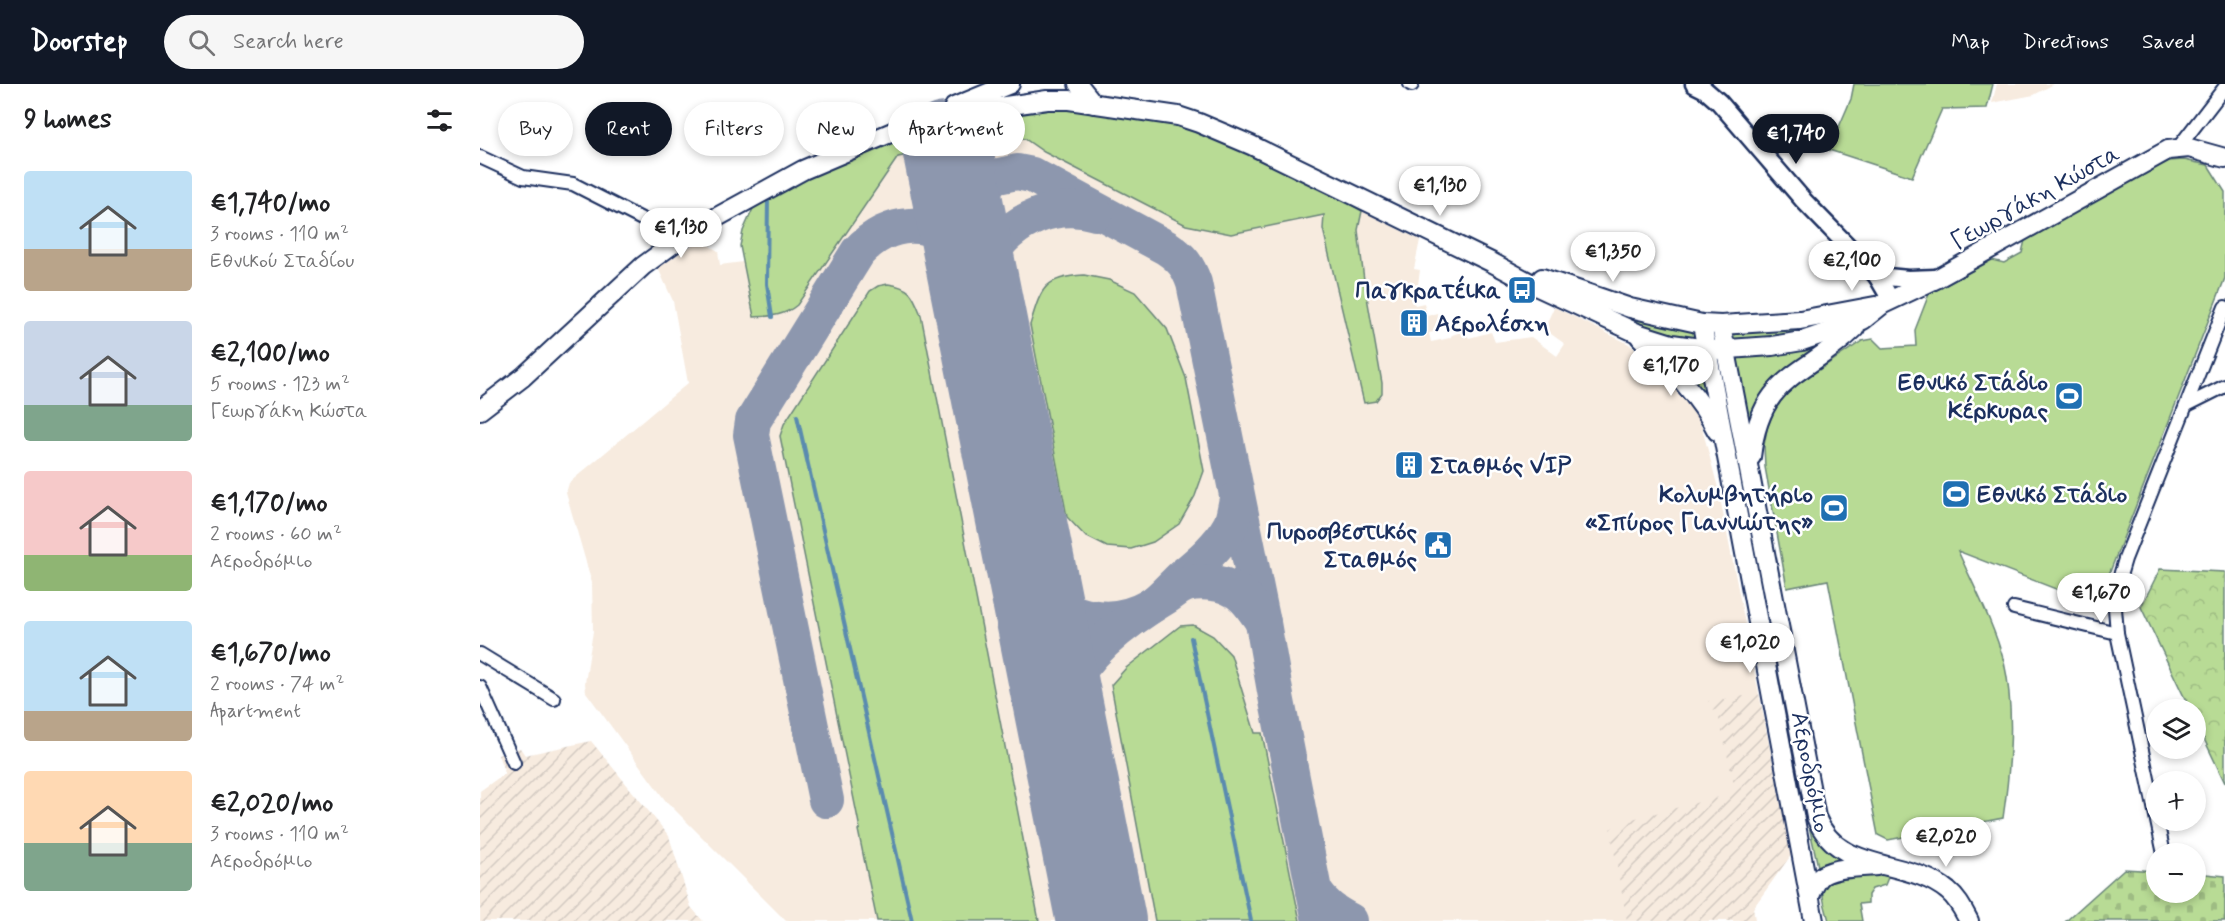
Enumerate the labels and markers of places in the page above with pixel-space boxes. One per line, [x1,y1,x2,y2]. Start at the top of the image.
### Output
pin: €1,740 [1747,114,1845,165]
pin: €1,130 [1391,166,1489,217]
pin: €1,130 [632,208,730,259]
pin: €1,350 [1564,232,1662,283]
pin: €2,100 [1803,241,1901,292]
bus stop icon: Παγκρατέικα [1506,274,1538,306]
place label: Παγκρατέικα [1355,275,1501,307]
building icon: Αερολέσχη [1398,307,1430,339]
place label: Αερολέσχη [1435,308,1549,340]
pin: €1,170 [1622,346,1720,397]
place label: Εθνικό Στάδιο Κέρκυρας [1898,368,2048,427]
sports icon: Εθνικό Στάδιο Κέρκυρας [2053,380,2085,412]
building icon: Σταθμός VIP [1393,449,1425,481]
place label: Σταθμός VIP [1430,451,1571,482]
sports icon: Εθνικό Στάδιο [1940,478,1972,510]
place label: Κολυμβητήριο «Σπύρος Γιαννιώτης» [1585,480,1814,539]
place label: Εθνικό Στάδιο [1977,480,2127,511]
sports icon: Κολυμβητήριο «Σπύρος Γιαννιώτης» [1818,492,1850,524]
place label: Πυροσβεστικός Σταθμός [1267,517,1417,576]
public building icon: Πυροσβεστικός Σταθμός [1422,529,1454,561]
pin: €1,670 [2052,573,2150,624]
pin: €1,020 [1701,623,1799,674]
pin: €2,020 [1897,817,1995,868]

